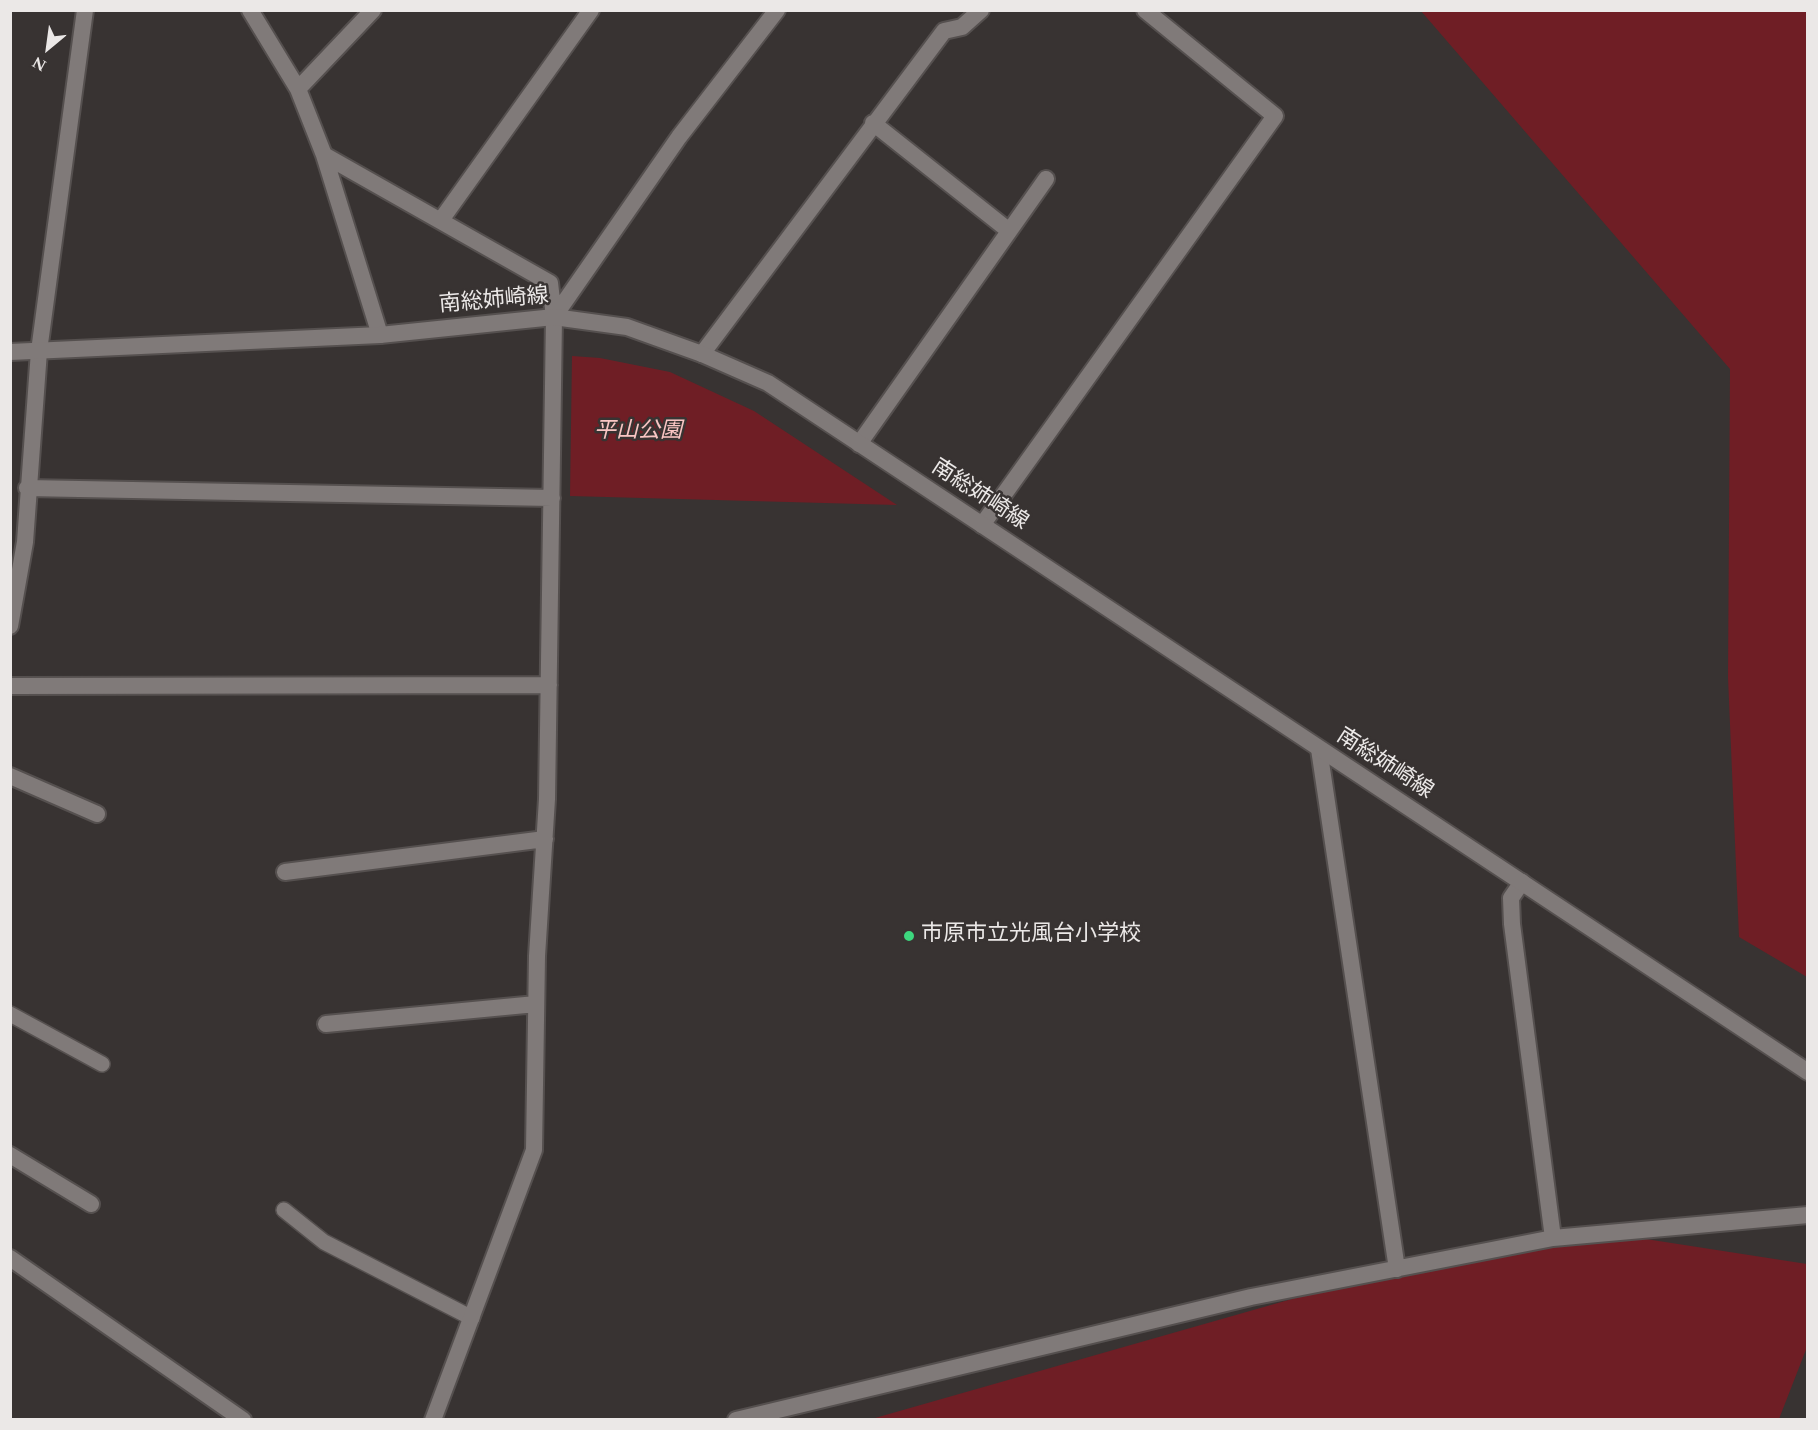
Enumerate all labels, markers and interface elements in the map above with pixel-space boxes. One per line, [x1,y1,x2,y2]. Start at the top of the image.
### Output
north arrow [18,18,78,78]
text: N [28,50,51,77]
street label: 南総姉崎線 [438,284,550,320]
park label: 平山公園 [594,420,682,446]
street label: 南総姉崎線 [926,455,1032,537]
street label: 南総姉崎線 [1331,724,1437,806]
place label: 市原市立光風台小学校 [921,923,1141,949]
marker: 市原市立光風台小学校 [902,929,916,943]

